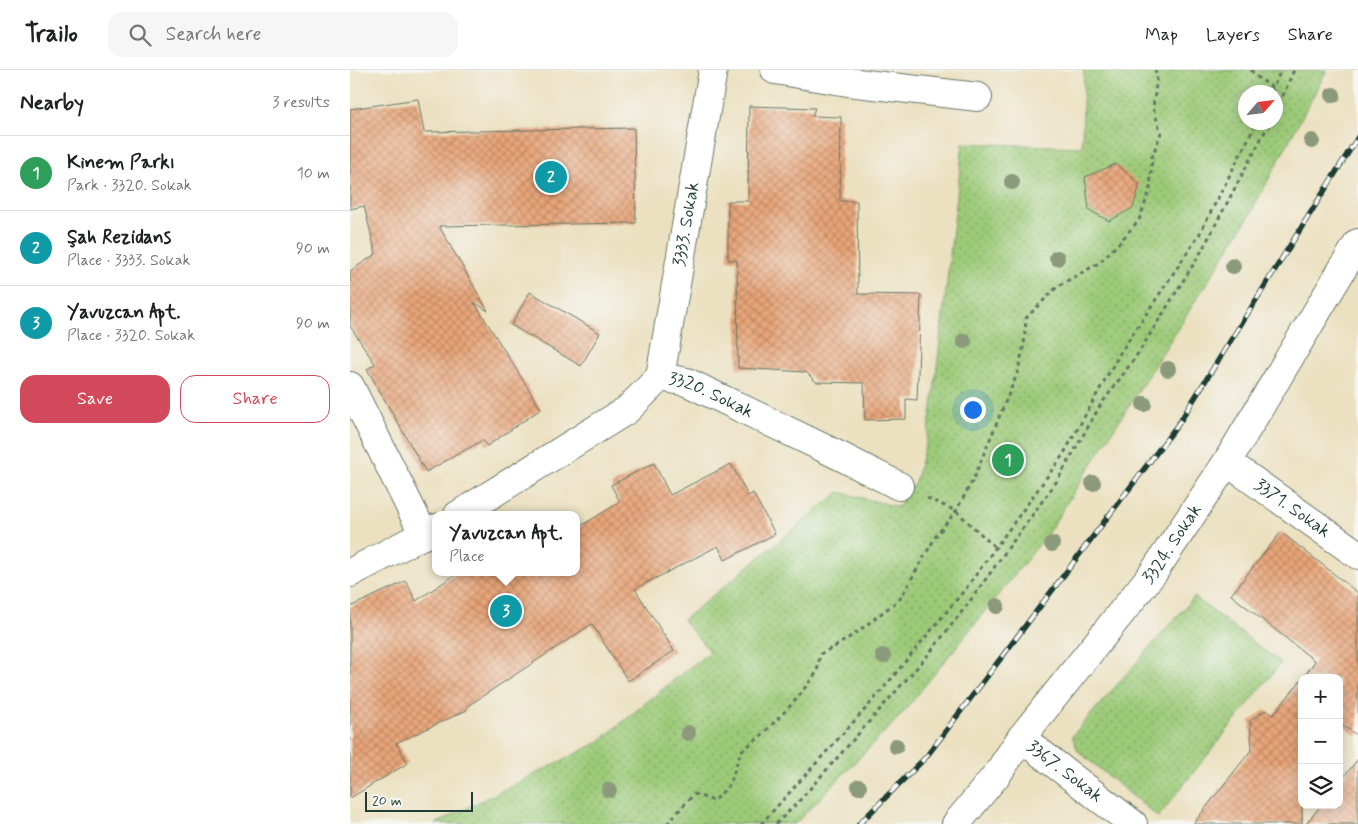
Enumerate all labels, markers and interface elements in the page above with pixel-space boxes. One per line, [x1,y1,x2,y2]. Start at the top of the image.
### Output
search box [108,12,458,57]
text: Trailo [25,19,78,50]
icon: search [126,21,154,49]
text: Search here [166,22,261,47]
text: Map [1145,23,1178,47]
text: Layers [1206,23,1260,47]
text: Share [1288,23,1333,47]
north arrow [1238,85,1283,130]
text: Nearby [20,89,84,117]
text: 3 results [272,92,330,113]
text: Kinem Parkı [67,150,175,175]
pin: 2 [535,158,567,196]
text: 1 [32,163,40,184]
text: 10 m [297,163,330,184]
text: Park · 3320. Sokak [67,175,192,196]
street label: 3333. Sokak [667,180,705,268]
text: Şah Rezidans [67,225,171,250]
text: 2 [32,238,40,259]
text: 90 m [296,238,330,259]
text: Place · 3333. Sokak [67,250,190,271]
text: Yavuzcan Apt. [67,300,180,325]
text: 3 [32,313,40,334]
text: 90 m [296,313,330,334]
text: Place · 3320. Sokak [67,325,195,346]
street label: 3320. Sokak [667,367,757,424]
button: Save [20,375,170,423]
button: Share [180,375,330,423]
your location [960,397,986,423]
pin: 1 [992,441,1024,479]
street label: 3371. Sokak [1249,473,1335,544]
street label: 3324. Sokak [1137,499,1208,589]
popup [432,511,580,576]
text: Yavuzcan Apt. [449,521,563,546]
text: Place [449,546,485,567]
pin: 3 [490,592,522,630]
map controls [1298,674,1343,809]
button: + [1298,674,1343,719]
button: − [1298,719,1343,764]
street label: 3367. Sokak [1022,735,1107,808]
button: layers [1298,764,1343,809]
scale bar [365,789,472,812]
text: 20 m [372,792,402,810]

